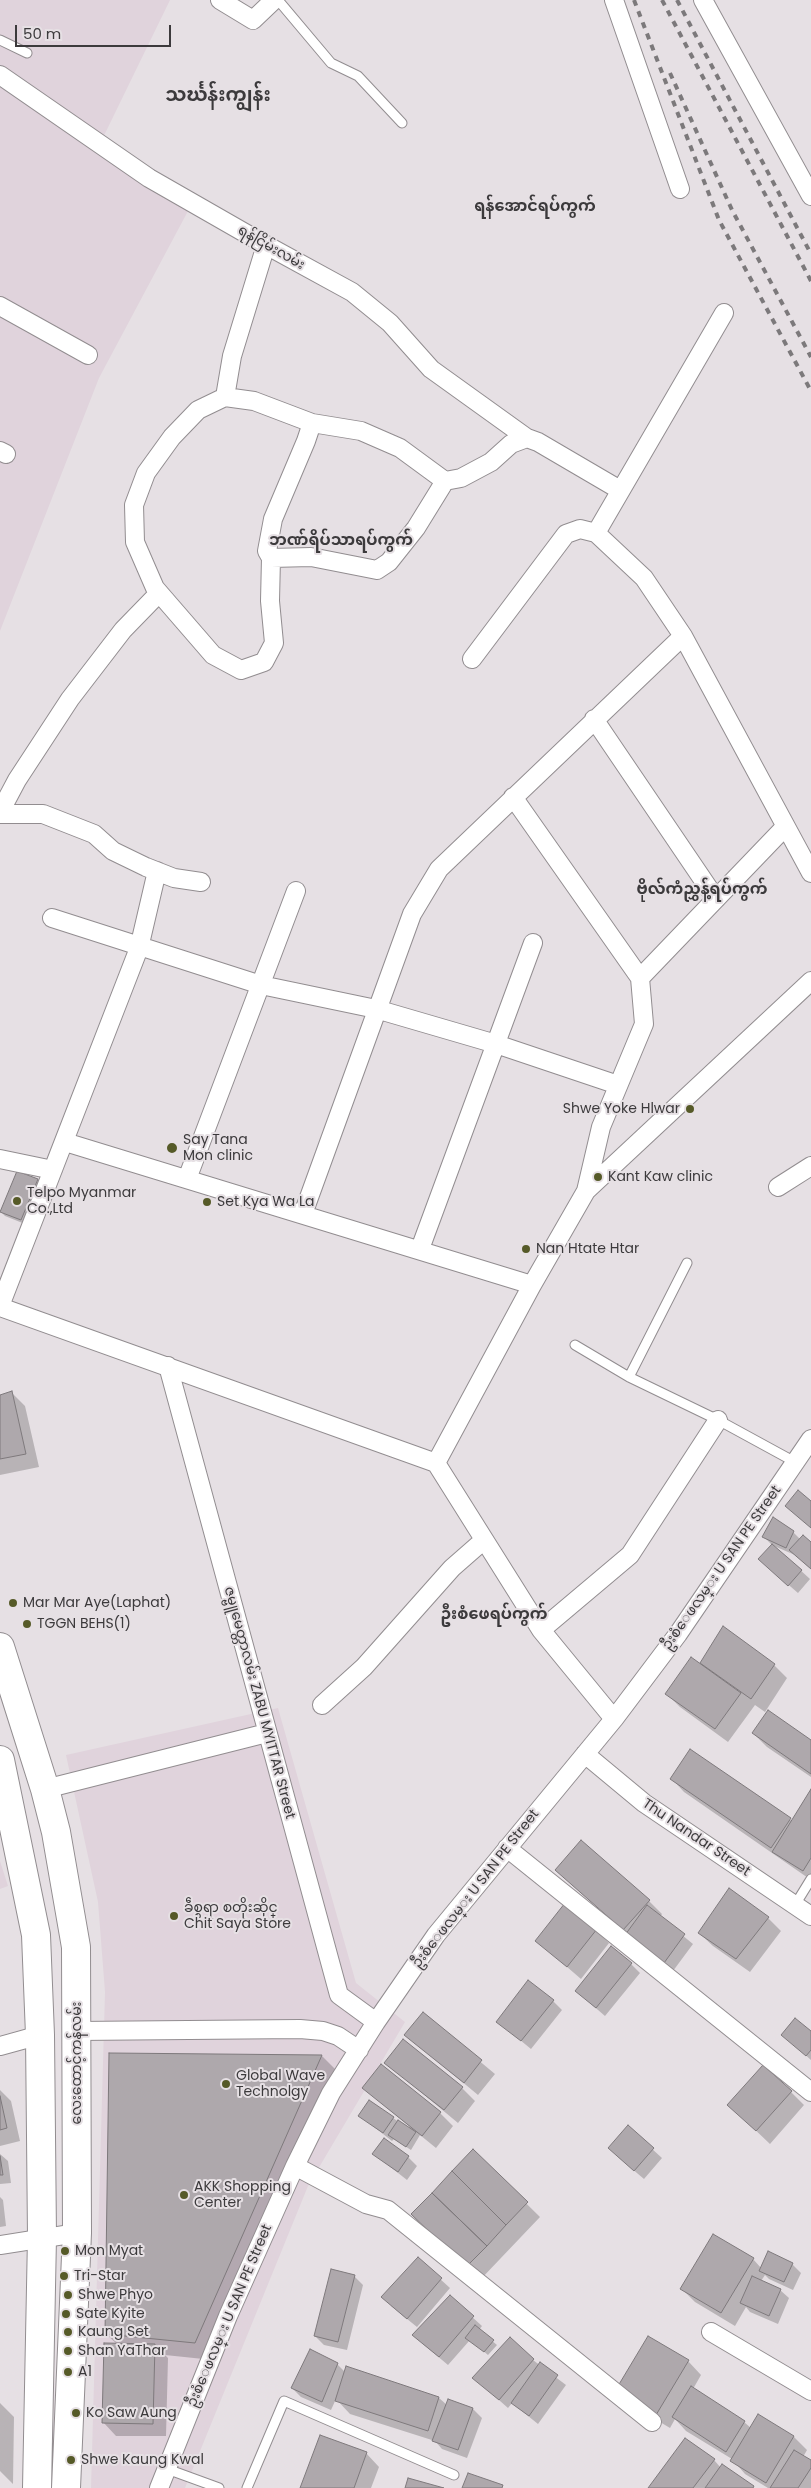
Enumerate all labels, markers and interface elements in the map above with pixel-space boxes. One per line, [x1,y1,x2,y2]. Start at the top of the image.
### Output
scale bar [18,15,174,47]
text: 50 m [23,23,61,44]
district label: သင်္ဃန်းကျွန်း [165,85,271,107]
district label: ရန်အောင်ရပ်ကွက် [474,197,596,217]
street label: ရန်ငြိမ်းလမ်း [235,222,307,274]
district label: ဘဏ်ရိပ်သာရပ်ကွက် [269,531,413,551]
district label: ဗိုလ်ကံညွှန့်ရပ်ကွက် [637,880,767,900]
place label: Shwe Yoke Hlwar [563,1101,680,1117]
marker: Shwe Yoke Hlwar [684,1103,696,1115]
place label: Say Tana Mon clinic [183,1132,253,1164]
marker: Say Tana Mon clinic [165,1141,179,1155]
place label: Kant Kaw clinic [608,1169,713,1185]
marker: Kant Kaw clinic [592,1171,604,1183]
place label: Telpo Myanmar Co.,Ltd [27,1185,136,1218]
place label: Set Kya Wa La [217,1194,315,1210]
marker: Telpo Myanmar Co.,Ltd [11,1195,23,1207]
marker: Set Kya Wa La [201,1196,213,1208]
place label: Nan Htate Htar [536,1241,639,1257]
marker: Nan Htate Htar [520,1243,532,1255]
street label: ဦးစံေဖလမ္း U SAN PE Street [659,1483,785,1653]
street label: ဇမ္ဗူမေတ္တာလမ်း ZABU MYITTAR Street [220,1585,298,1821]
place label: Mar Mar Aye(Laphat) [23,1595,171,1611]
marker: Mar Mar Aye(Laphat) [7,1597,19,1609]
district label: ဦးစံဖေရပ်ကွက် [440,1605,548,1625]
place label: TGGN BEHS(1) [37,1616,131,1632]
marker: TGGN BEHS(1) [21,1618,33,1630]
street label: Thu Nandar Street [639,1796,753,1880]
street label: ဦးစံေဖလမ္း U SAN PE Street [409,1806,543,1972]
place label: ခဵစ္စရာ စတိုးဆိုင္ Chit Saya Store [184,1900,291,1932]
marker: ခဵစ္စရာ စတိုးဆိုင္ Chit Saya Store [168,1910,180,1922]
street label: လေးထောင့်ကန်လမ်း [69,2002,85,2124]
place label: Global Wave Technolgy [236,2068,325,2100]
marker: Global Wave Technolgy [220,2078,232,2090]
place label: AKK Shopping Center [194,2179,291,2212]
marker: AKK Shopping Center [178,2189,190,2201]
street label: ဦးစံေဖလမ္း U SAN PE Street [184,2222,276,2410]
place label: Mon Myat [75,2243,143,2259]
marker: Mon Myat [59,2245,71,2257]
place label: Tri-Star [74,2268,126,2284]
marker: Tri-Star [58,2270,70,2282]
place label: Shwe Phyo [78,2287,153,2303]
marker: Shwe Phyo [62,2289,74,2301]
place label: Sate Kyite [76,2306,145,2322]
marker: Sate Kyite [60,2308,72,2320]
place label: Kaung Set [78,2324,149,2340]
marker: Kaung Set [62,2326,74,2338]
place label: Shan YaThar [78,2343,166,2359]
marker: Shan YaThar [62,2345,74,2357]
place label: A1 [78,2364,92,2380]
marker: A1 [62,2366,74,2378]
place label: Ko Saw Aung [86,2405,177,2421]
marker: Ko Saw Aung [70,2407,82,2419]
place label: Shwe Kaung Kwal [81,2452,204,2468]
marker: Shwe Kaung Kwal [65,2454,77,2466]

